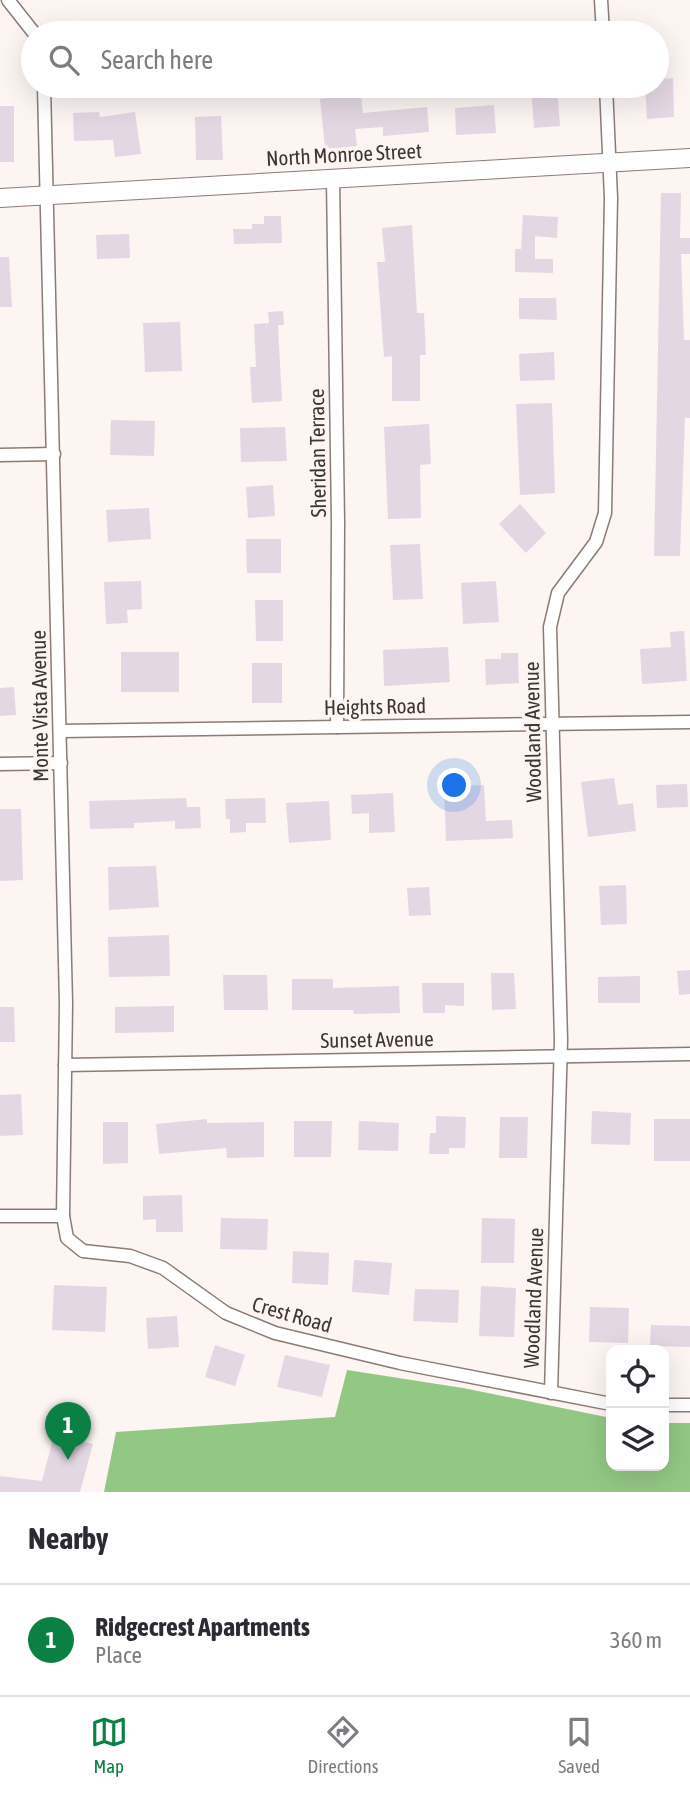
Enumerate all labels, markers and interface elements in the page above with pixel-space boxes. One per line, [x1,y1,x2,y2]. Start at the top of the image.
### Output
search box [21,21,669,98]
icon: search [45,41,83,79]
text: Search here [101,45,213,75]
street label: North Monroe Street [265,138,422,170]
street label: Sheridan Terrace [304,388,330,518]
street label: Monte Vista Avenue [26,630,52,782]
street label: Woodland Avenue [519,661,545,803]
street label: Heights Road [324,693,426,719]
your location [437,768,471,802]
street label: Sunset Avenue [320,1026,434,1052]
street label: Woodland Avenue [519,1227,547,1369]
street label: Crest Road [250,1291,335,1337]
map controls [606,1345,669,1471]
button: locate [606,1345,669,1408]
pin: 1 [45,1402,91,1460]
button: layers [606,1408,669,1471]
text: Nearby [28,1521,108,1555]
text: Ridgecrest Apartments [95,1612,310,1642]
text: 1 [46,1627,56,1653]
text: 360 m [610,1627,662,1653]
text: Place [95,1642,142,1668]
tab: Map [90,1713,128,1777]
tab: Directions [308,1713,378,1777]
tab: Saved [558,1713,600,1777]

